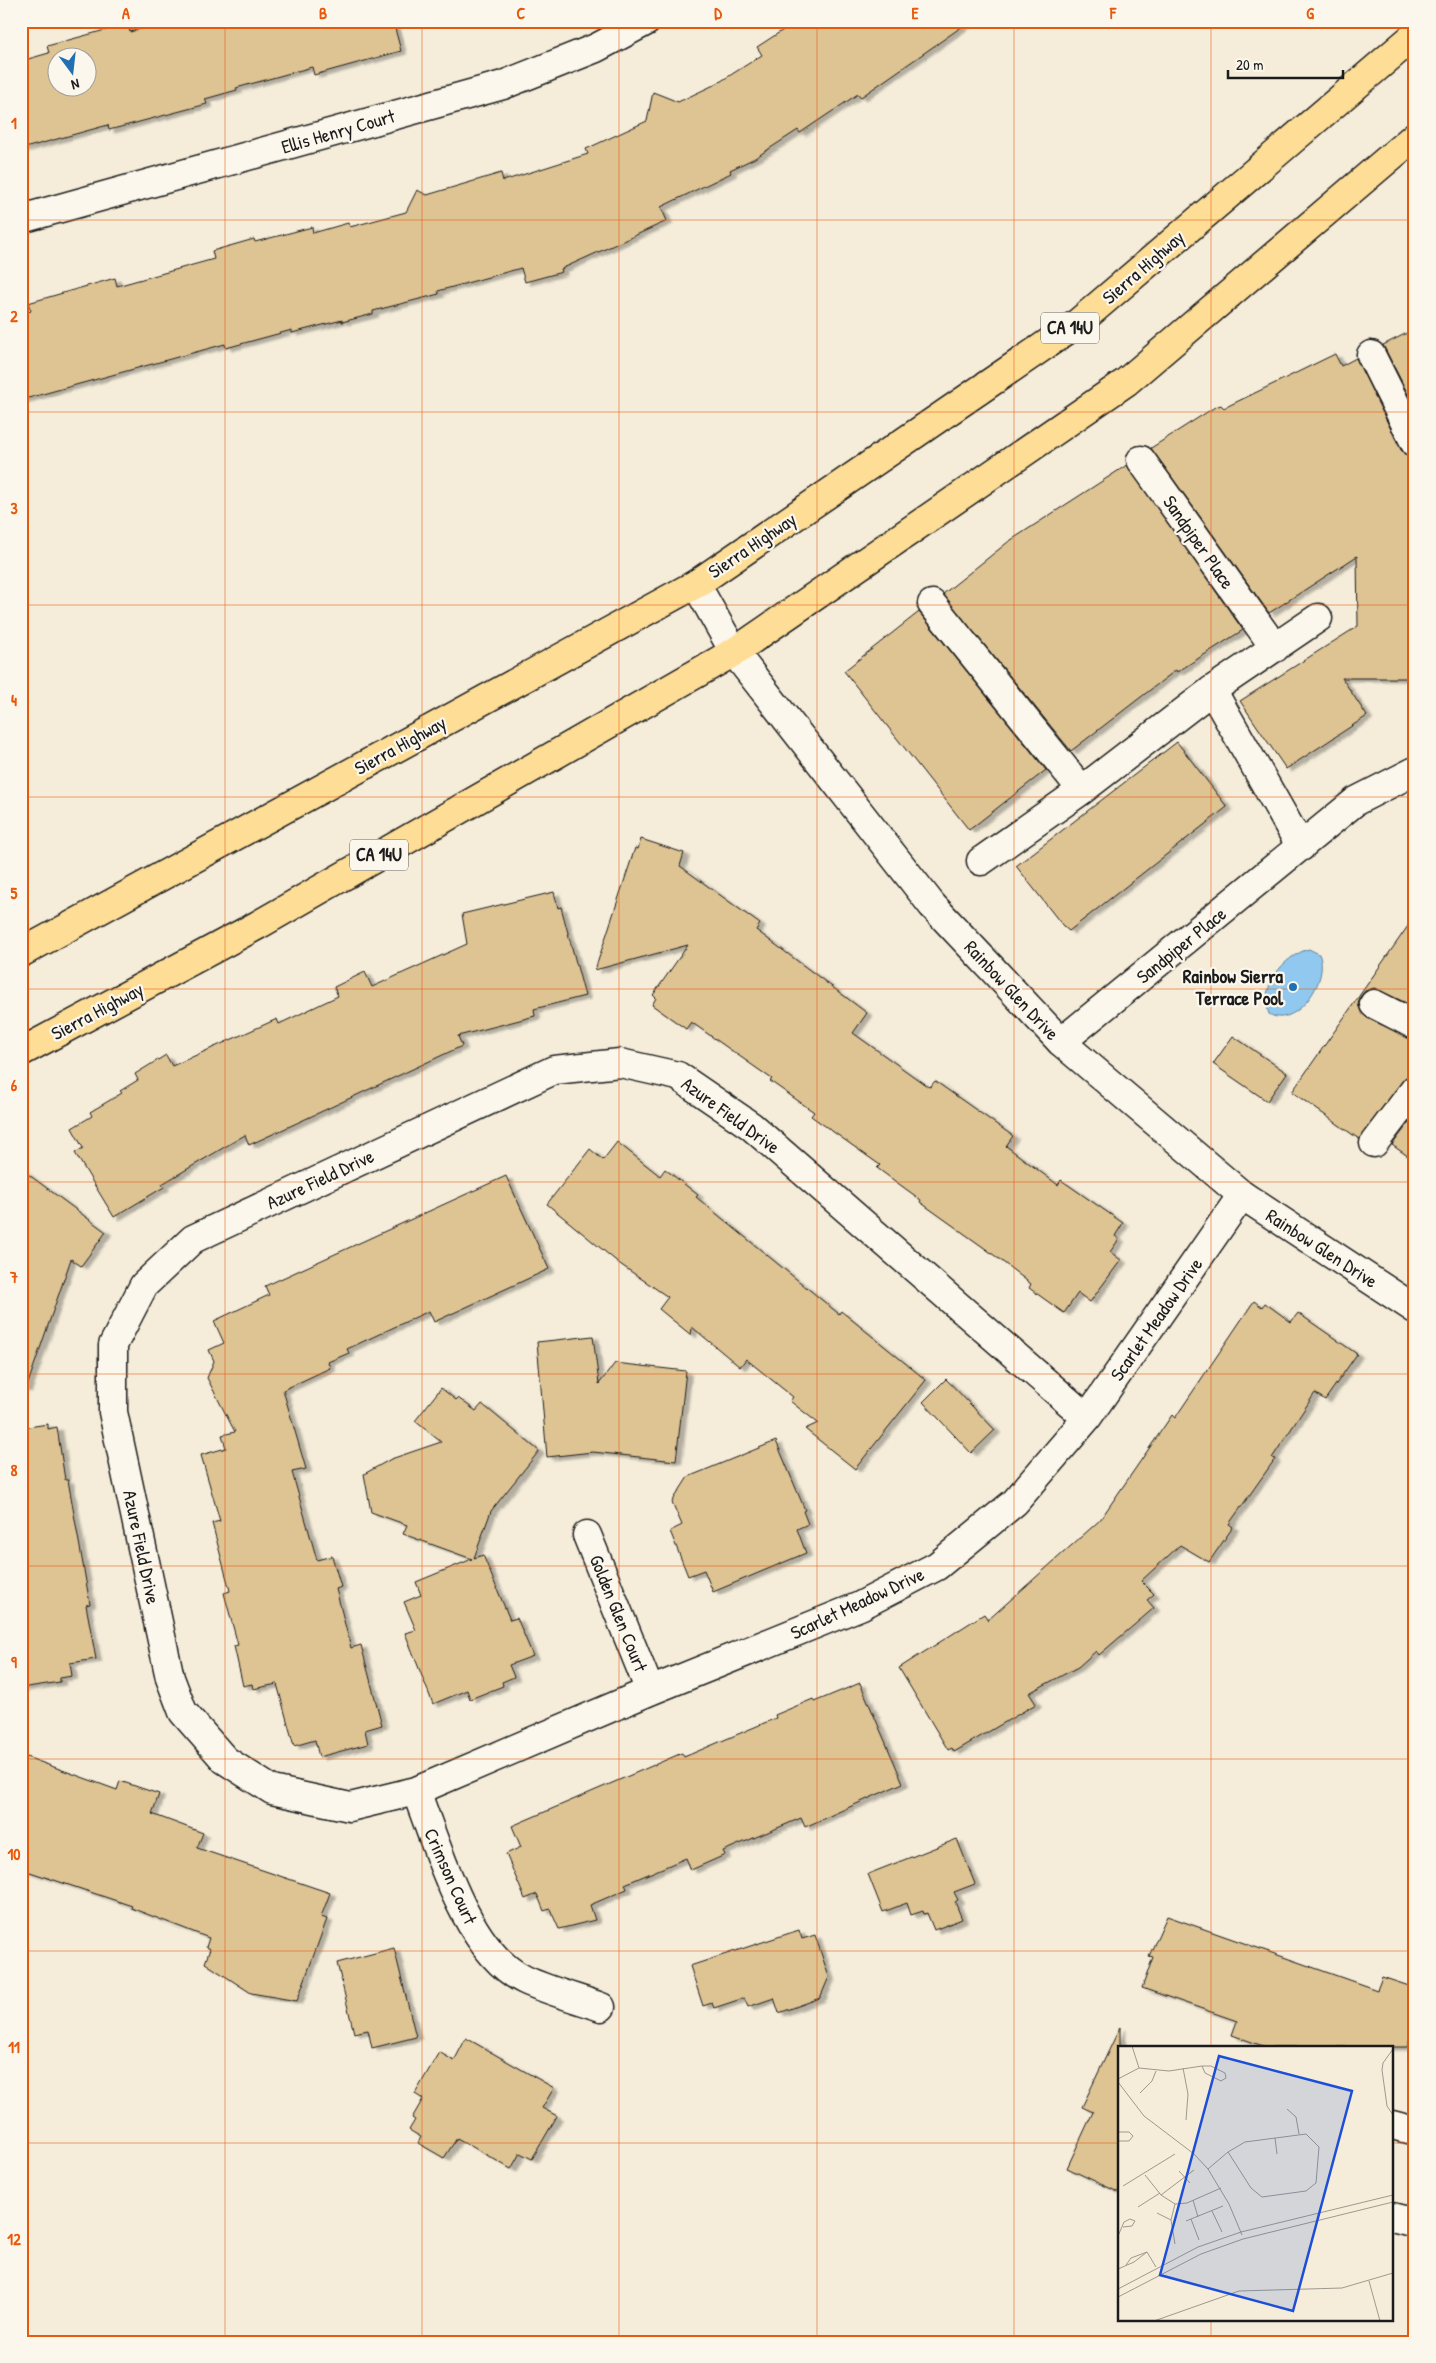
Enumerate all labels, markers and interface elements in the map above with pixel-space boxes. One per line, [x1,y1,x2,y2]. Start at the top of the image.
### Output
text: A [122,2,130,24]
text: B [319,2,327,24]
text: C [517,2,526,24]
text: D [714,2,722,24]
text: E [911,2,919,24]
text: F [1109,2,1117,24]
text: G [1306,2,1314,24]
north arrow [48,48,98,98]
scale bar [1228,48,1344,80]
text: 20 m [1236,54,1263,75]
text: N [69,75,82,95]
street label: Ellis Henry Court [278,102,398,160]
text: 1 [11,112,17,134]
street label: Sierra Highway [1096,224,1190,310]
text: 2 [10,305,18,327]
road number: CA 14U [1041,312,1099,343]
street label: Sandpiper Place [1157,490,1241,594]
text: 3 [10,497,18,519]
street label: Sierra Highway [703,506,801,584]
text: 4 [11,689,17,711]
street label: Sierra Highway [350,709,450,781]
road number: CA 14U [350,840,408,870]
text: 5 [11,882,18,904]
street label: Sandpiper Place [1131,900,1232,989]
street label: Rainbow Glen Drive [959,934,1065,1046]
place label: Rainbow Sierra Terrace Pool [1183,963,1284,1011]
street label: Sierra Highway [46,976,148,1046]
marker: Rainbow Sierra Terrace Pool [1287,981,1299,993]
street label: Azure Field Drive [677,1070,786,1160]
text: 6 [11,1074,18,1096]
street label: Azure Field Drive [262,1143,378,1215]
street label: Rainbow Glen Drive [1261,1202,1383,1294]
street label: Scarlet Meadow Drive [1104,1252,1208,1386]
text: 7 [9,1266,18,1288]
text: 8 [11,1459,18,1481]
street label: Azure Field Drive [117,1488,167,1607]
street label: Golden Glen Court [584,1551,654,1676]
street label: Scarlet Meadow Drive [786,1560,928,1645]
text: 9 [11,1651,17,1673]
street label: Crimson Court [418,1824,484,1928]
text: 10 [8,1843,20,1865]
text: 11 [8,2036,20,2058]
inset map [1118,2046,1394,2320]
text: 12 [7,2228,21,2250]

